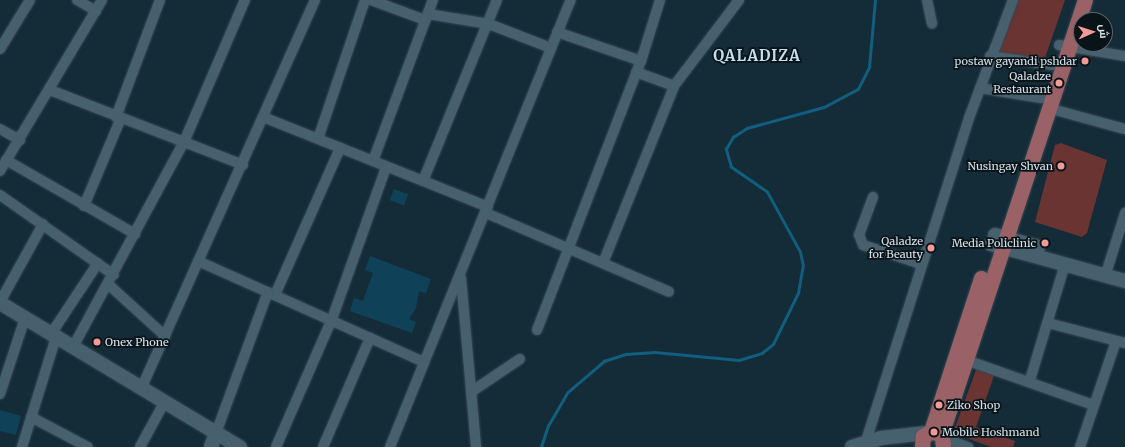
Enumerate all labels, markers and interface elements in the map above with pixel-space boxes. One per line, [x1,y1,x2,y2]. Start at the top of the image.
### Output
north arrow [1073,12,1113,52]
text: ش [1097,24,1111,39]
district label: QALADIZA [713,47,801,65]
place label: postaw gayandi pshdar [955,54,1077,68]
marker: postaw gayandi pshdar [1080,56,1090,66]
place label: Qaladze Restaurant [993,70,1051,96]
marker: Qaladze Restaurant [1054,78,1064,88]
place label: Nusingay Shvan [968,159,1053,173]
marker: Nusingay Shvan [1056,161,1066,171]
place label: Qaladze for Beauty [868,235,923,261]
place label: Media Policlinic [952,236,1036,250]
marker: Media Policlinic [1039,237,1051,249]
marker: Qaladze for Beauty [926,243,936,253]
place label: Onex Phone [105,335,169,349]
marker: Onex Phone [92,337,102,347]
place label: Ziko Shop [947,398,1000,412]
marker: Ziko Shop [934,400,944,410]
place label: Mobile Hoshmand [942,425,1039,439]
marker: Mobile Hoshmand [929,427,939,437]

